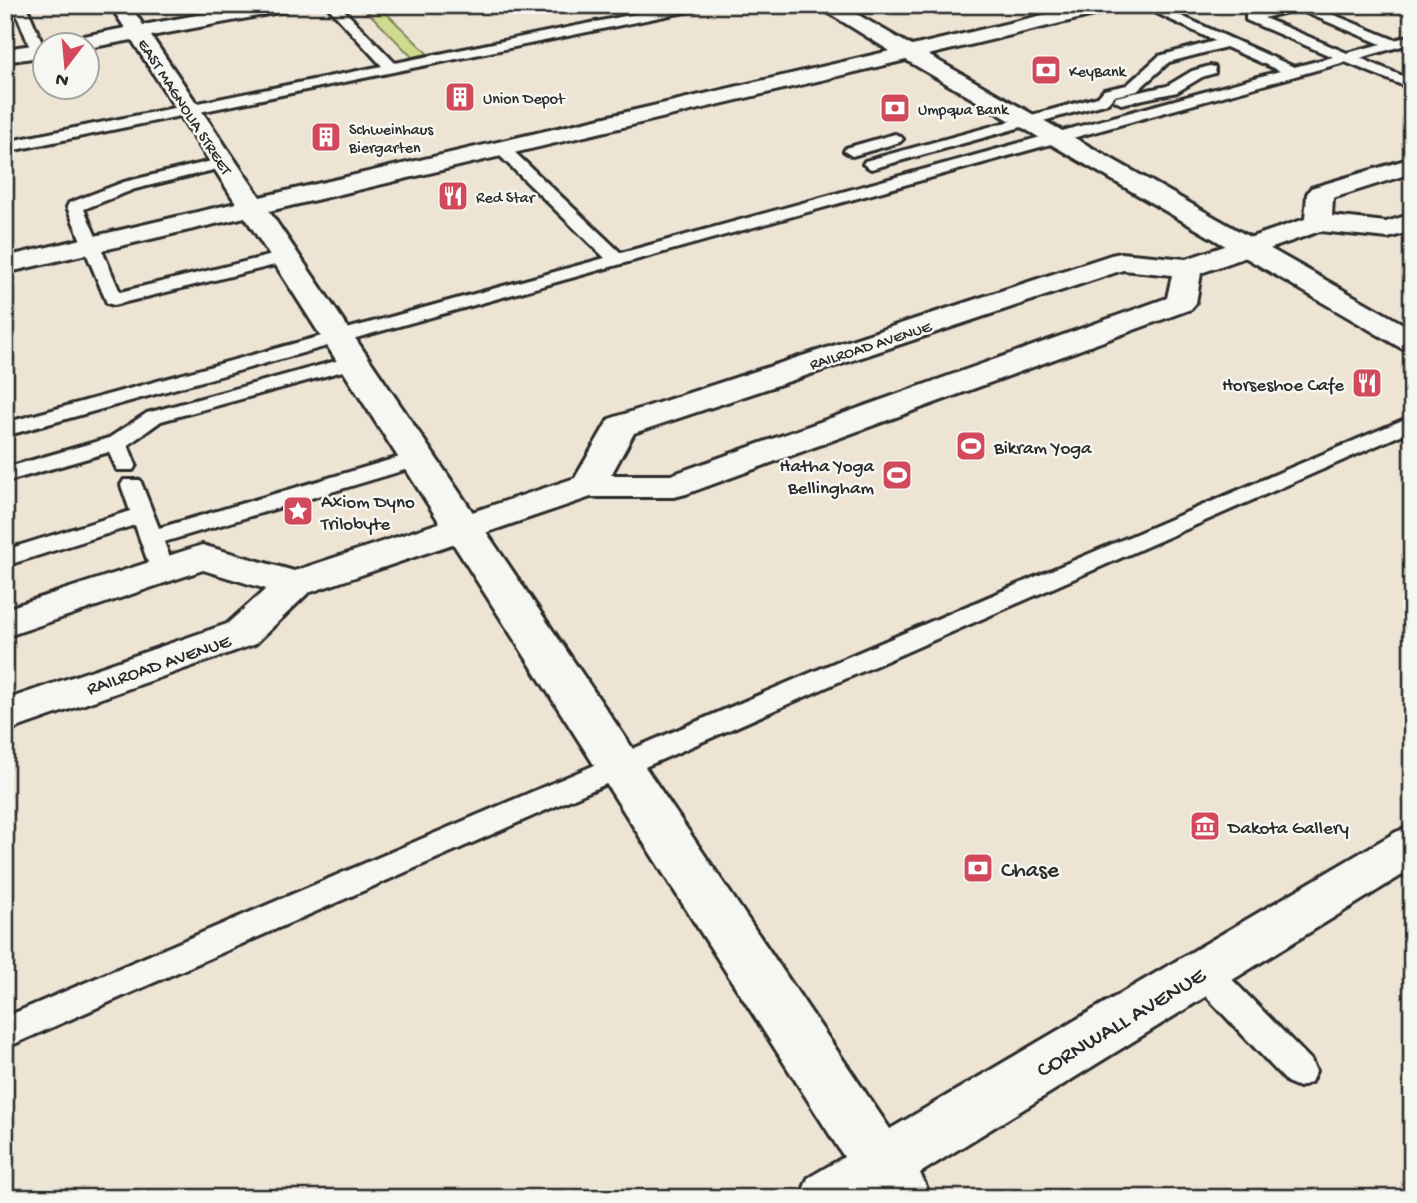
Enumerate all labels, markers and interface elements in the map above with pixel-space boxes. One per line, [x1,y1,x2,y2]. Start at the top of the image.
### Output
north arrow [32,32,102,102]
street label: EAST MAGNOLIA STREET [132,36,235,180]
bank icon: KeyBank [1029,53,1063,87]
place label: KeyBank [1069,64,1128,83]
text: N [53,66,71,92]
building icon: Union Depot [443,80,477,114]
place label: Union Depot [483,91,566,110]
bank icon: Umpqua Bank [878,91,912,125]
place label: Umpqua Bank [918,102,1010,121]
building icon: Schweinhaus Biergarten [309,120,343,154]
place label: Schweinhaus Biergarten [348,122,434,159]
restaurant icon: Red Star [436,179,470,213]
place label: Red Star [476,190,536,209]
street label: RAILROAD AVENUE [808,318,935,376]
restaurant icon: Horseshoe Cafe [1350,366,1384,400]
place label: Horseshoe Cafe [1222,375,1344,398]
sports icon: Bikram Yoga [954,429,988,463]
place label: Bikram Yoga [993,438,1093,461]
place label: Hatha Yoga Bellingham [780,456,875,501]
sports icon: Hatha Yoga Bellingham [880,458,914,492]
place label: Axiom Dyno Trilobyte [320,492,415,537]
place icon: Axiom Dyno Trilobyte [281,494,315,528]
street label: RAILROAD AVENUE [84,630,235,702]
museum icon: Dakota Gallery [1188,809,1222,843]
place label: Dakota Gallery [1226,818,1350,841]
bank icon: Chase [961,851,995,885]
place label: Chase [1001,858,1060,885]
street label: CORNWALL AVENUE [1033,962,1213,1085]

